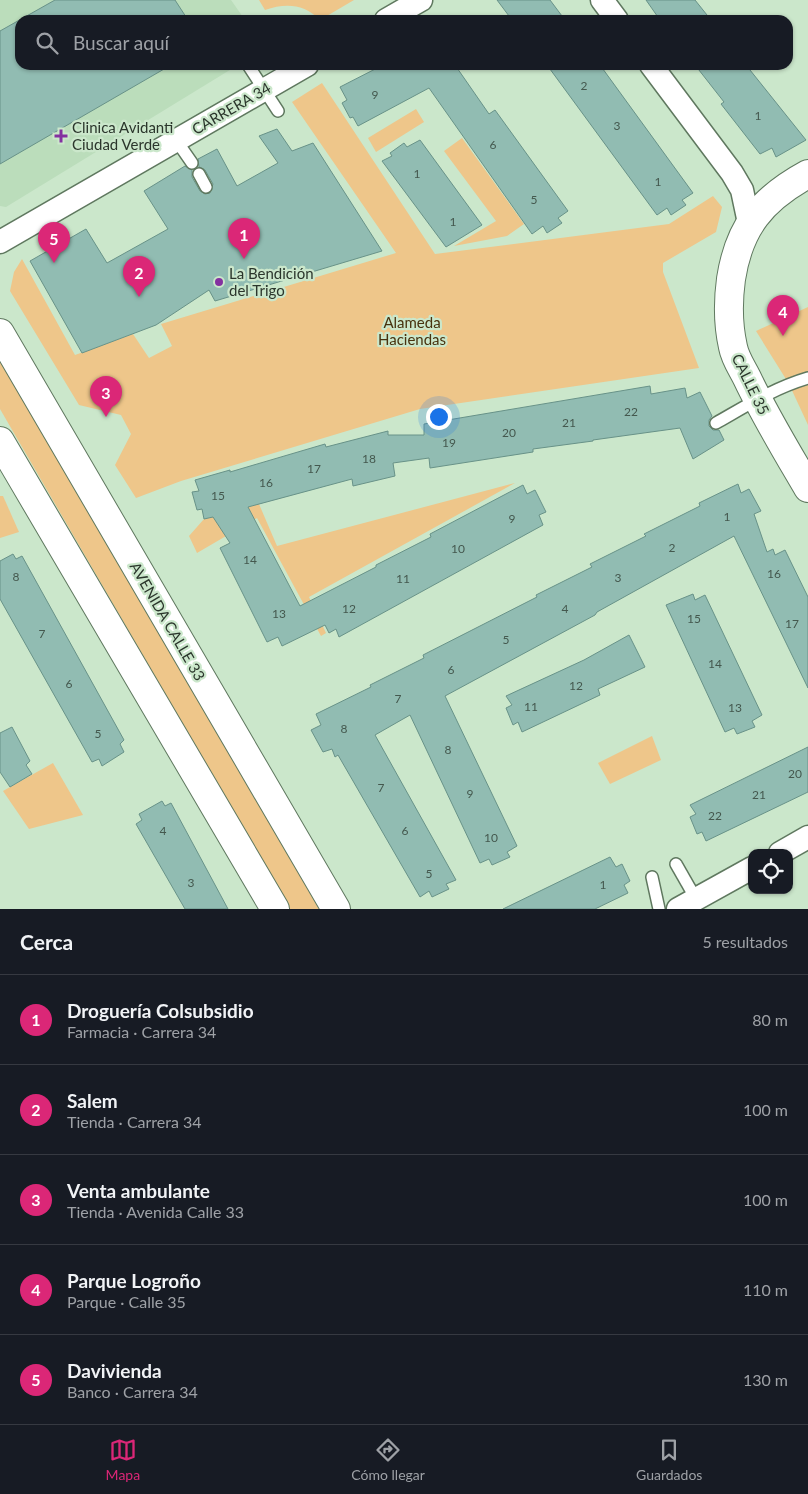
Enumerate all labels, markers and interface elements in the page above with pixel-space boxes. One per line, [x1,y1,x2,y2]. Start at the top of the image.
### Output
search box [15,15,793,70]
icon: search [33,29,61,57]
text: Buscar aquí [73,31,169,54]
street label: CARRERA 34 [188,78,274,138]
house number: 2 [581,78,588,93]
house number: 9 [372,87,379,102]
house number: 1 [755,108,762,123]
place label: Clinica Avidanti Ciudad Verde [72,118,173,153]
house number: 3 [614,118,621,133]
marker: Clinica Avidanti Ciudad Verde [54,129,68,143]
house number: 6 [490,137,497,152]
house number: 1 [414,166,421,181]
house number: 1 [655,174,662,189]
house number: 5 [531,192,538,207]
house number: 1 [450,214,457,229]
pin: 1 [228,218,260,259]
pin: 5 [38,222,70,263]
pin: 2 [123,256,155,297]
place label: La Bendición del Trigo [229,264,314,299]
marker: La Bendición del Trigo [213,276,225,288]
pin: 4 [767,295,799,336]
park label: Alameda Haciendas [378,313,446,348]
street label: CALLE 35 [729,351,773,417]
pin: 3 [90,376,122,417]
your location [426,404,452,430]
house number: 22 [624,404,638,419]
house number: 21 [562,415,576,430]
house number: 20 [502,425,516,440]
house number: 19 [442,435,456,450]
house number: 18 [362,451,376,466]
house number: 17 [307,461,321,476]
house number: 16 [259,475,273,490]
house number: 15 [211,488,225,503]
house number: 1 [724,509,731,524]
house number: 9 [509,511,516,526]
house number: 2 [669,540,676,555]
house number: 10 [451,541,465,556]
house number: 14 [243,552,257,567]
street label: AVENIDA CALLE 33 [127,559,209,683]
house number: 16 [767,566,781,581]
house number: 8 [13,569,20,584]
house number: 3 [615,570,622,585]
house number: 11 [396,571,410,586]
house number: 12 [342,601,356,616]
house number: 4 [562,601,569,616]
house number: 13 [272,606,286,621]
house number: 15 [687,611,701,626]
house number: 17 [785,616,799,631]
house number: 7 [39,626,46,641]
house number: 5 [503,632,510,647]
house number: 14 [708,656,722,671]
house number: 6 [448,662,455,677]
house number: 6 [66,676,73,691]
house number: 12 [569,678,583,693]
house number: 7 [395,691,402,706]
house number: 11 [524,699,538,714]
house number: 13 [728,700,742,715]
house number: 8 [341,721,348,736]
house number: 5 [95,726,102,741]
house number: 8 [445,742,452,757]
house number: 20 [788,766,802,781]
house number: 7 [378,780,385,795]
house number: 9 [467,786,474,801]
house number: 21 [752,787,766,802]
house number: 22 [708,808,722,823]
house number: 4 [160,823,167,838]
house number: 6 [402,823,409,838]
house number: 10 [484,830,498,845]
map controls [748,849,793,894]
button: locate [748,849,793,894]
house number: 5 [426,866,433,881]
house number: 3 [188,875,195,890]
house number: 1 [600,877,607,892]
text: Cerca [20,929,73,954]
text: 5 resultados [702,932,788,951]
text: Droguería Colsubsidio [67,999,254,1022]
text: 1 [31,1010,41,1029]
text: 80 m [752,1010,788,1029]
text: Farmacia · Carrera 34 [67,1022,216,1041]
text: Salem [67,1089,118,1112]
text: 2 [31,1100,41,1119]
text: 100 m [743,1100,788,1119]
text: Tienda · Carrera 34 [67,1112,202,1131]
text: Venta ambulante [67,1179,210,1202]
text: 3 [31,1190,41,1209]
text: 100 m [743,1190,788,1209]
text: Tienda · Avenida Calle 33 [67,1202,244,1221]
text: Parque Logroño [67,1269,201,1292]
text: 4 [31,1280,41,1299]
text: 110 m [743,1280,788,1299]
text: Parque · Calle 35 [67,1292,186,1311]
text: Davivienda [67,1359,162,1382]
text: 5 [31,1370,41,1389]
text: 130 m [743,1370,788,1389]
text: Banco · Carrera 34 [67,1382,198,1401]
tab: Mapa [106,1436,140,1483]
tab: Cómo llegar [351,1436,425,1483]
tab: Guardados [636,1436,702,1483]

